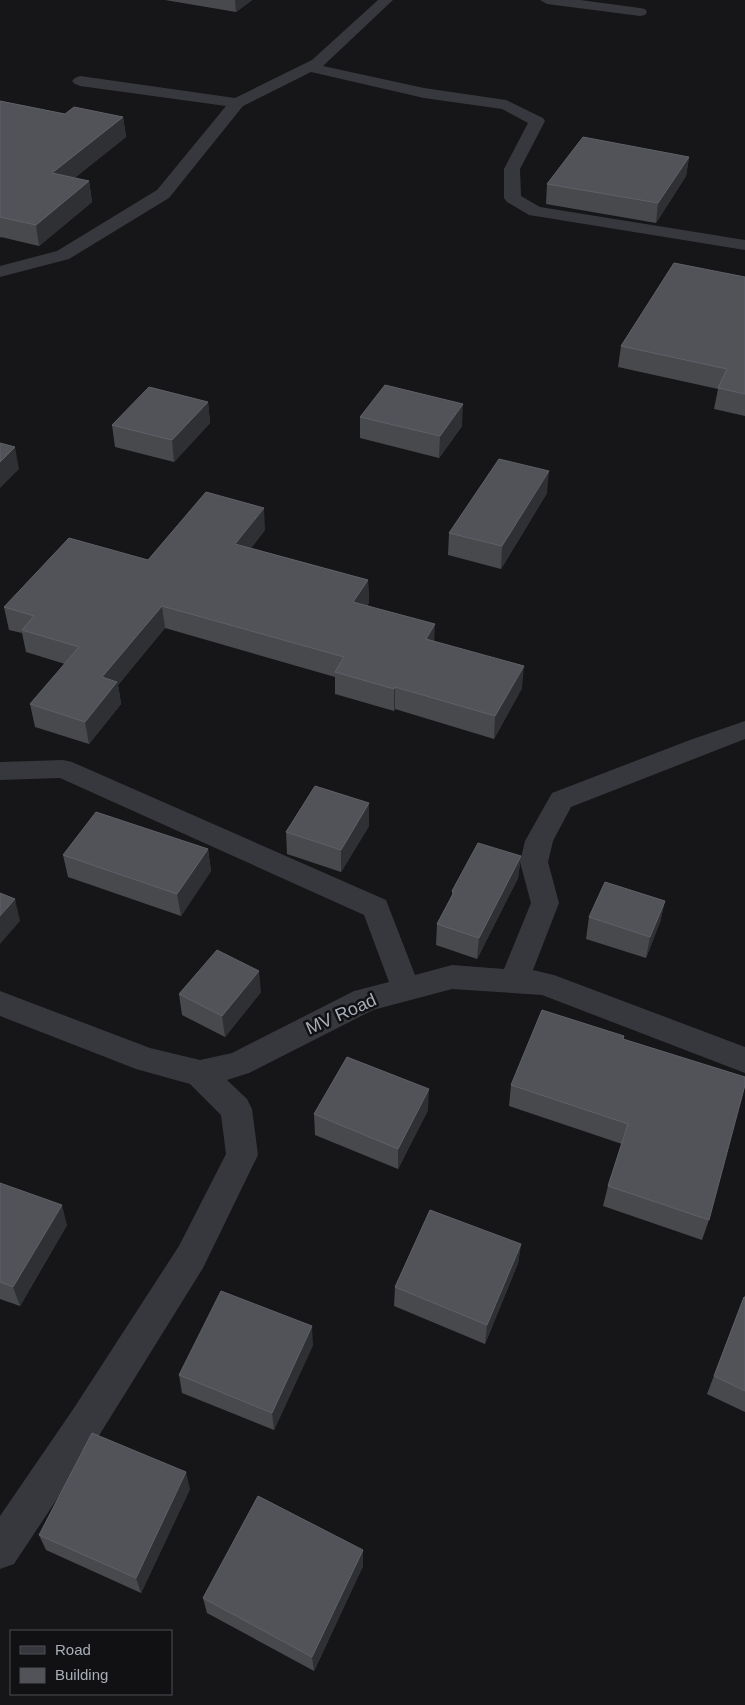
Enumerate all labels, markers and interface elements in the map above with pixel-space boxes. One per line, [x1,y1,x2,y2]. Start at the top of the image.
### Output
street label: MV Road [303,990,379,1038]
legend [10,1630,172,1695]
text: Road [55,1641,91,1658]
text: Building [55,1666,108,1683]

